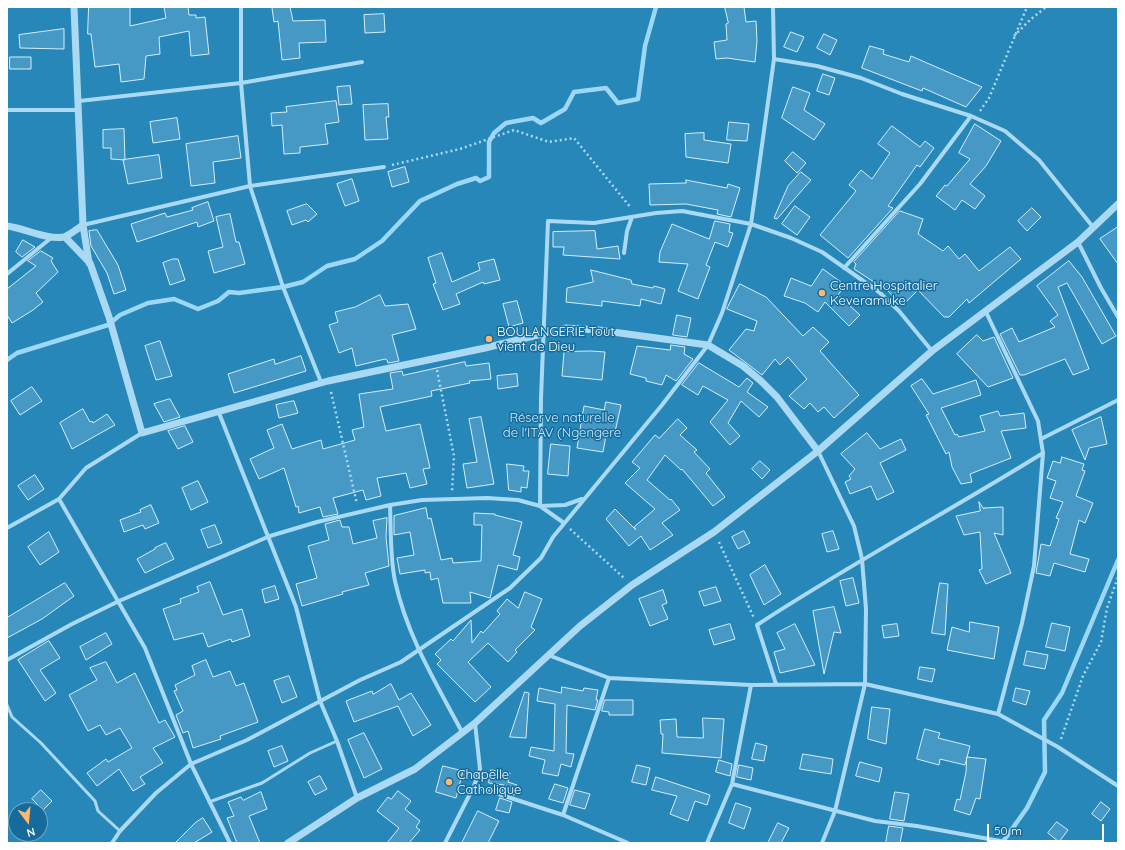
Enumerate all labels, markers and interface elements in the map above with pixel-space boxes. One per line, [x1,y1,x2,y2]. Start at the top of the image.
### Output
place label: Centre Hospitalier Keveramuke [830,278,938,309]
marker: Centre Hospitalier Keveramuke [817,288,827,298]
place label: BOULANGERIE Tout vient de Dieu [497,324,615,355]
marker: BOULANGERIE Tout vient de Dieu [484,334,494,344]
park label: Réserve naturelle de l'ITAV (Ngengere [503,410,621,441]
place label: Chapelle Catholique [457,767,521,798]
marker: Chapelle Catholique [444,777,454,787]
north arrow [8,802,48,842]
scale bar [989,816,1106,842]
text: 50 m [994,823,1022,838]
text: N [25,825,37,840]

